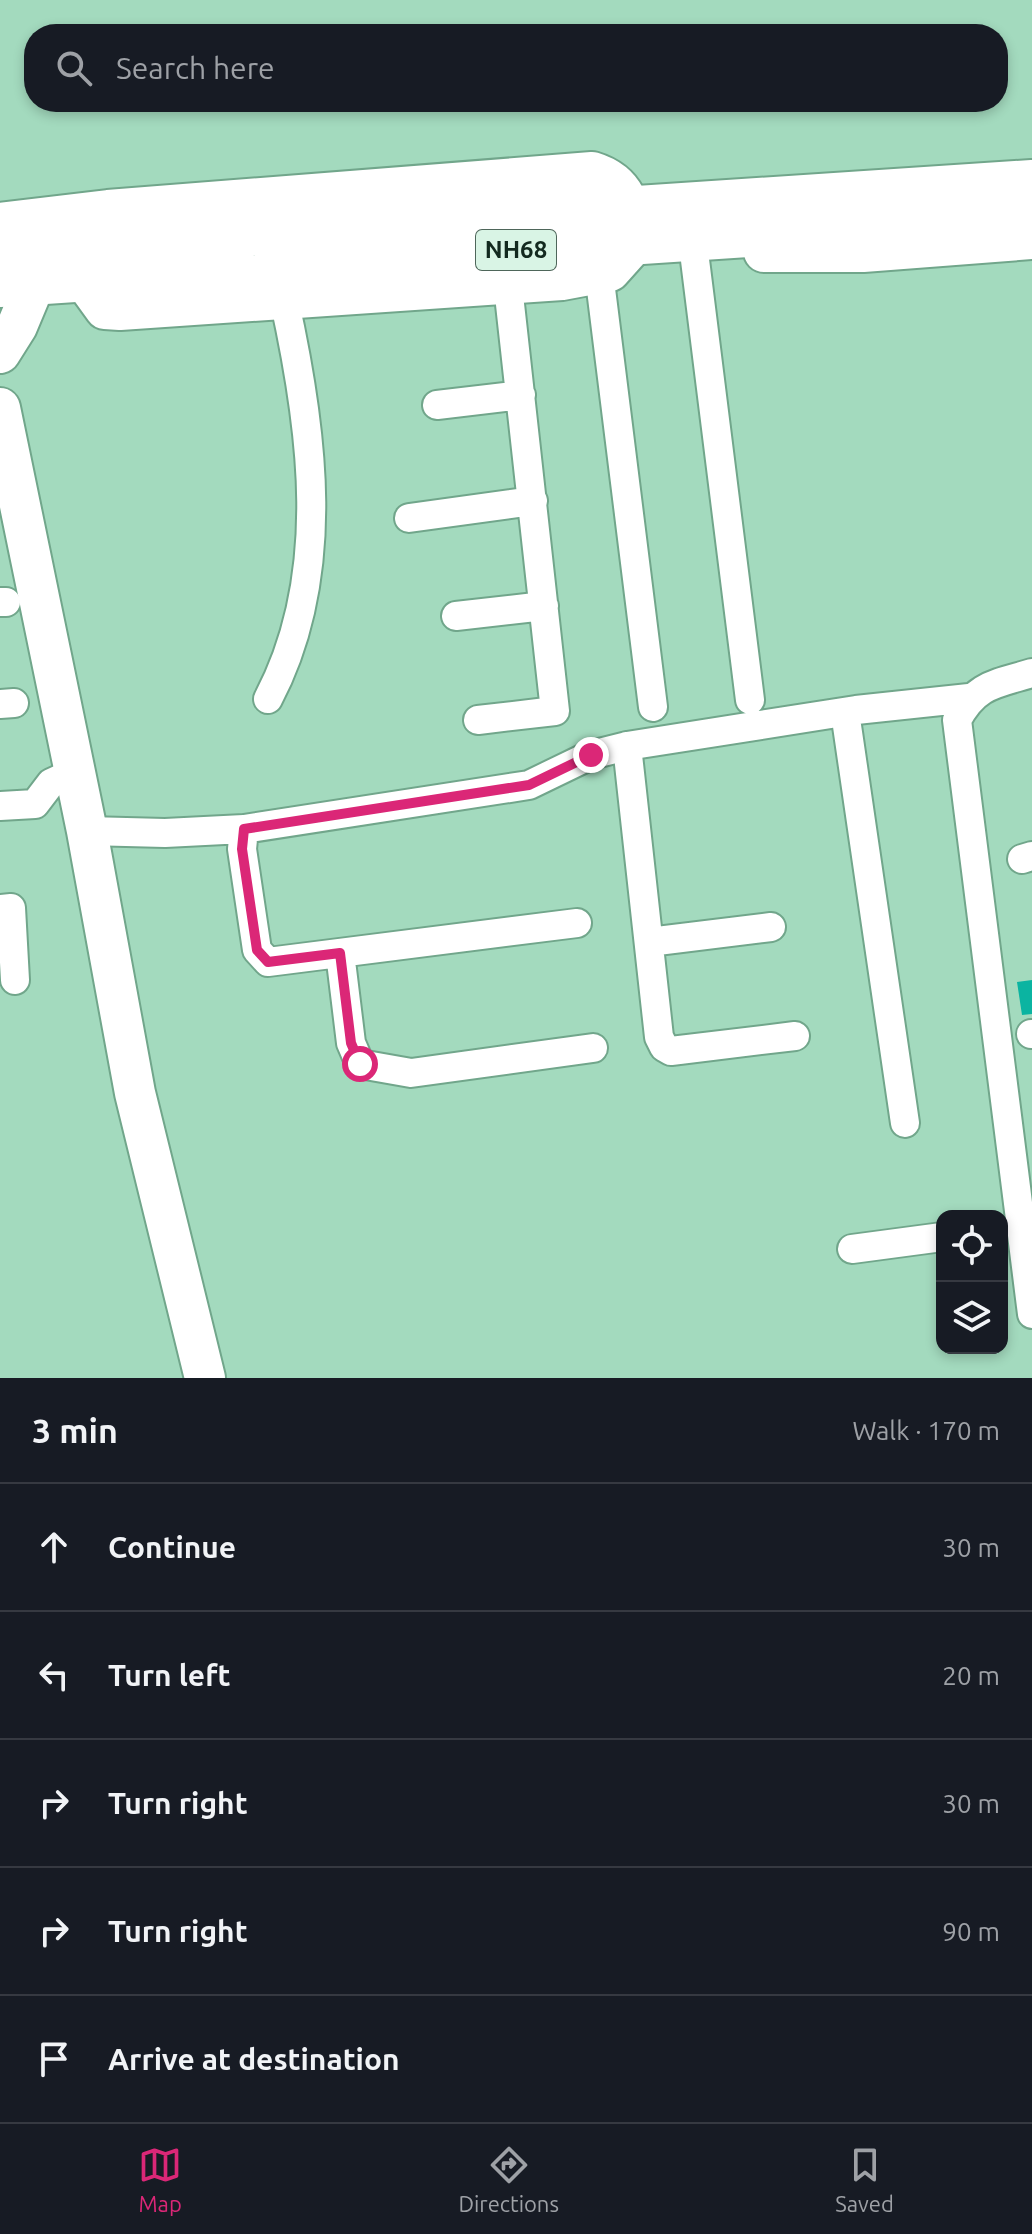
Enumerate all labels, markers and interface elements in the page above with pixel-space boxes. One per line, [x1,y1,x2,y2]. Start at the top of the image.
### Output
search box [24,24,1008,112]
icon: search [52,46,96,90]
text: Search here [116,51,275,85]
road number: NH68 [476,230,556,270]
route end [573,737,609,773]
route start [342,1046,378,1082]
map controls [936,1210,1008,1354]
button: locate [936,1210,1008,1282]
button: layers [936,1282,1008,1354]
text: 3 min [32,1411,118,1449]
text: Walk · 170 m [852,1416,1000,1445]
icon: ahead [32,1525,76,1569]
text: Continue [108,1530,236,1564]
text: 30 m [942,1533,1000,1562]
icon: left [32,1653,76,1697]
text: Turn left [108,1658,230,1692]
text: 20 m [942,1661,1000,1690]
icon: right [32,1781,76,1825]
text: Turn right [108,1786,248,1820]
text: 30 m [942,1789,1000,1818]
icon: right [32,1909,76,1953]
text: Turn right [108,1914,248,1948]
text: 90 m [942,1917,1000,1946]
icon: arrive [32,2037,76,2081]
text: Arrive at destination [108,2042,400,2076]
tab: Map [138,2143,182,2216]
tab: Directions [458,2143,559,2216]
tab: Saved [835,2143,894,2216]

